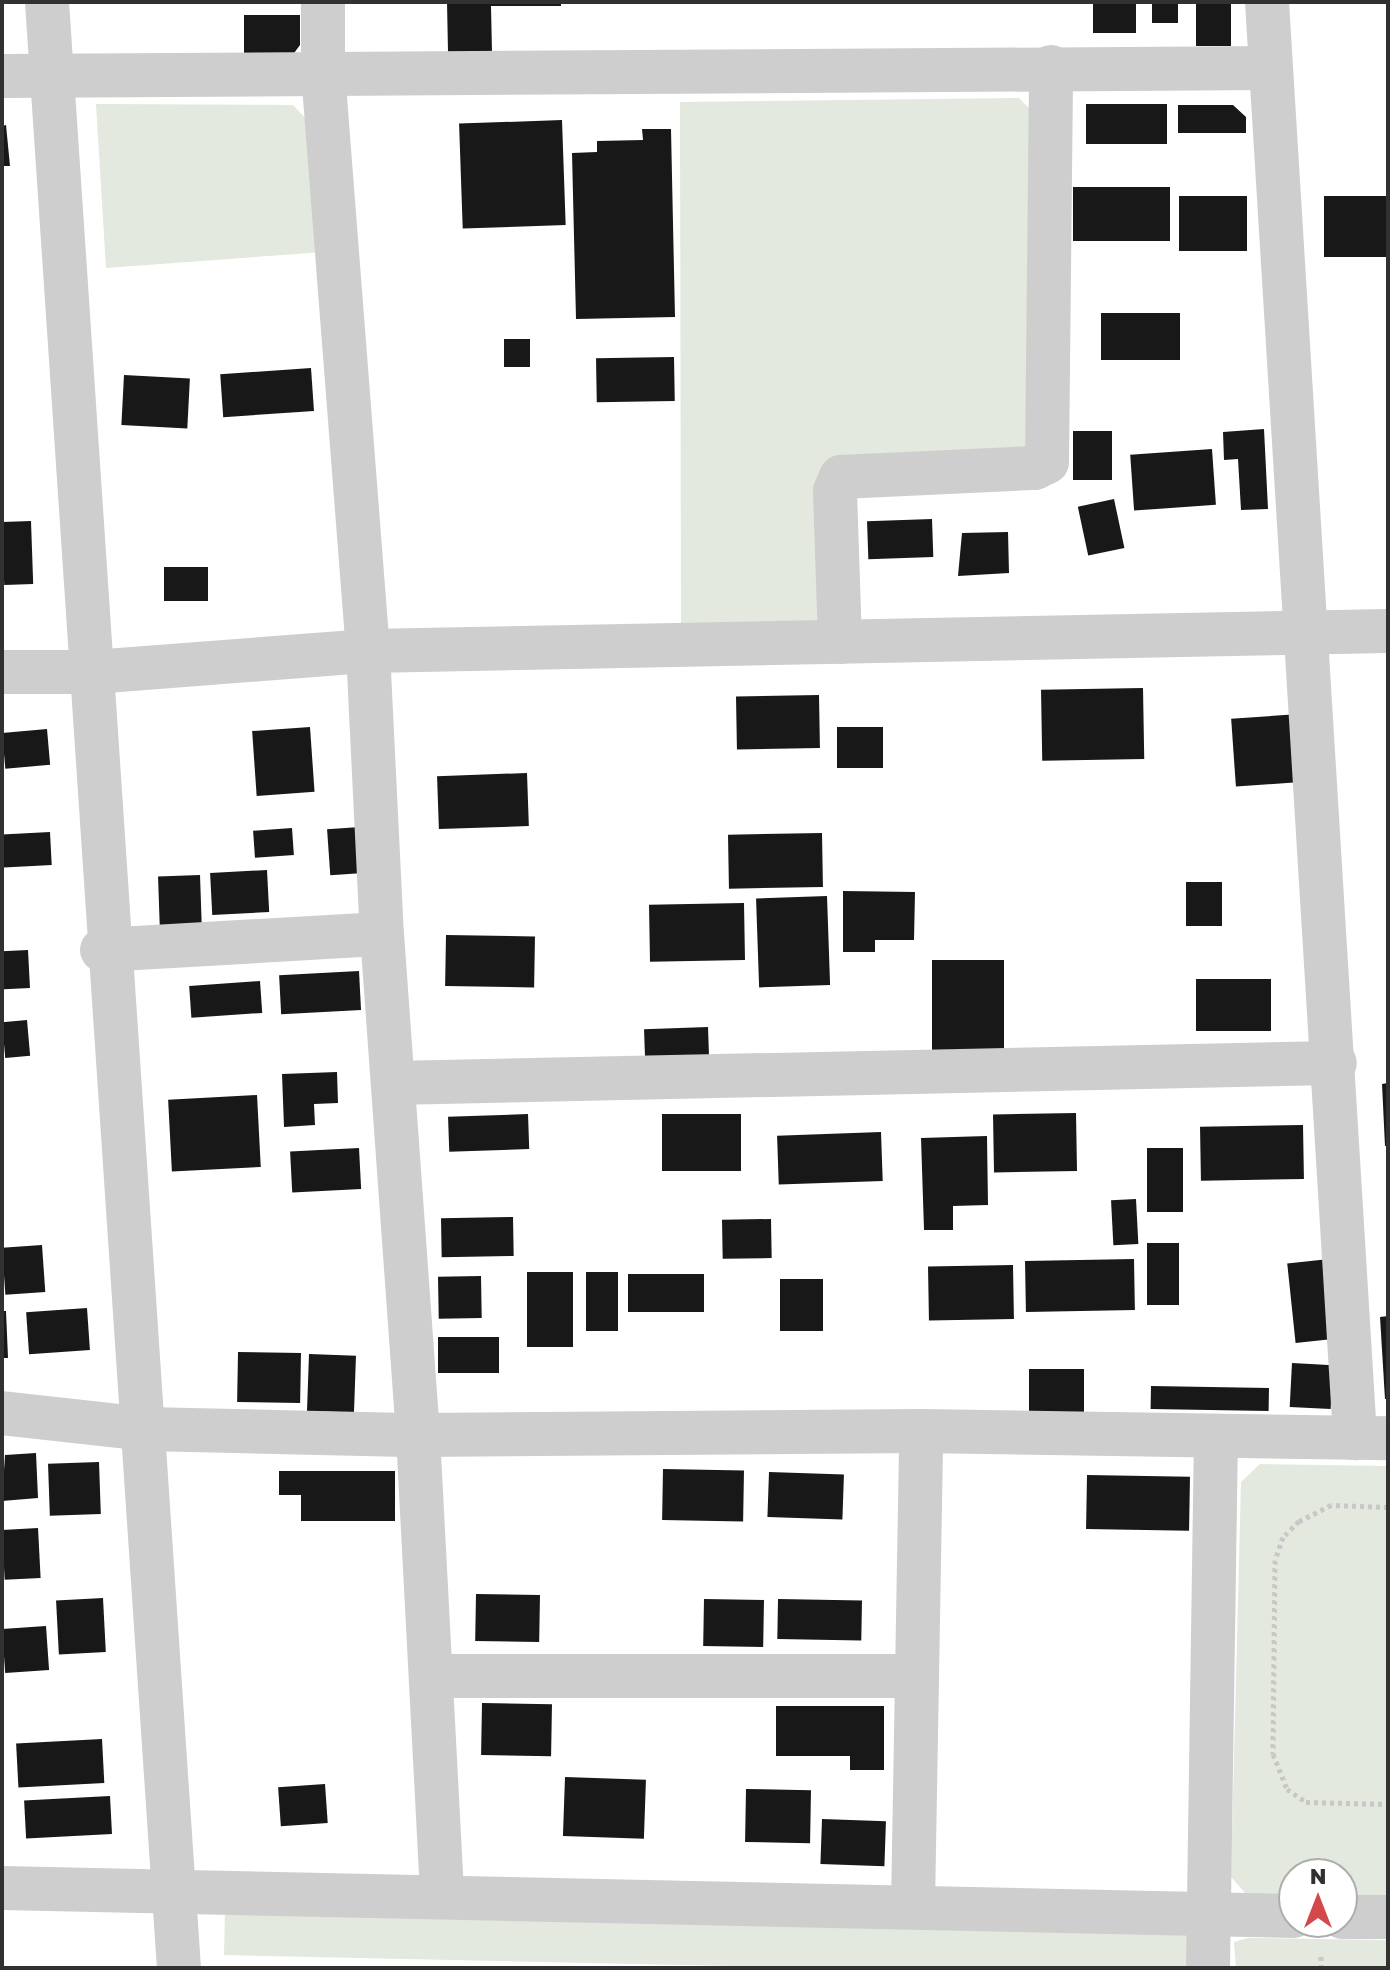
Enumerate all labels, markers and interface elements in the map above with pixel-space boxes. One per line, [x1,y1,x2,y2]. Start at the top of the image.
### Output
north arrow [1278,1858,1358,1938]
text: N [1310,1862,1326,1889]

